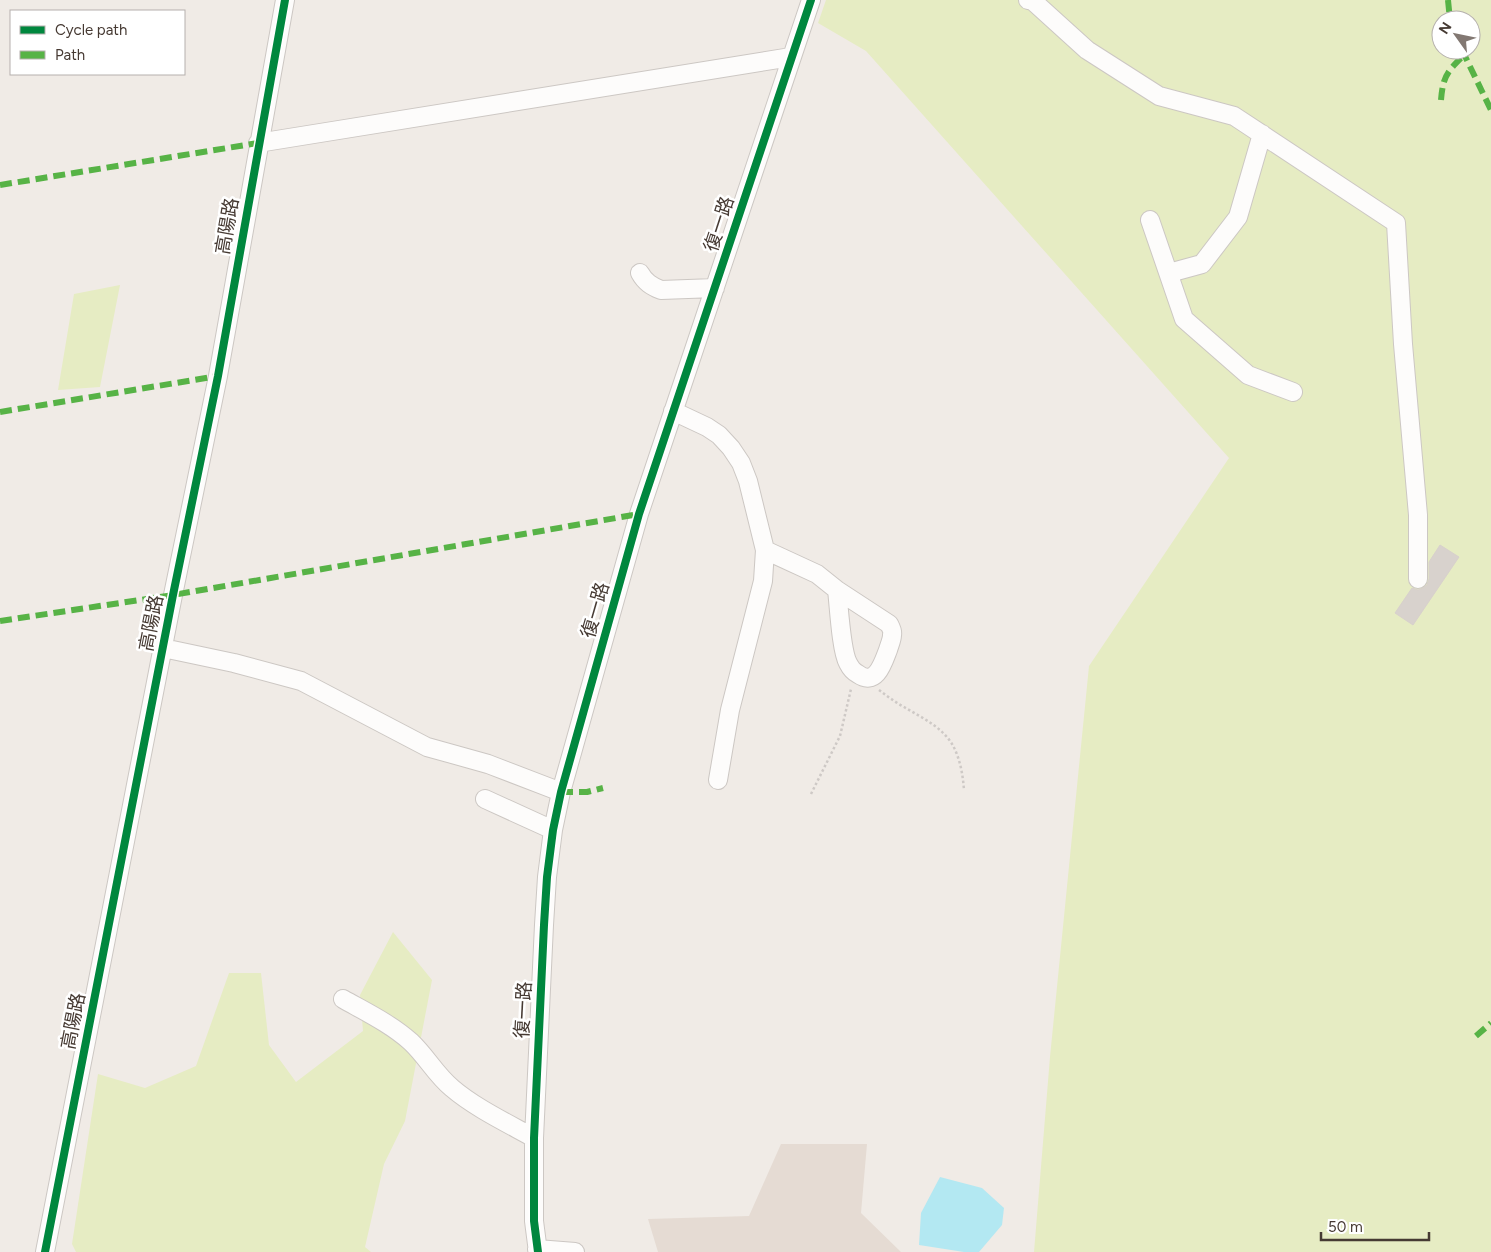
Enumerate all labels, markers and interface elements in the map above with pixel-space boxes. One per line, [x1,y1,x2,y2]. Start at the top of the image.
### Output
legend [10,10,185,75]
north arrow [1431,10,1481,60]
text: N [1435,19,1456,37]
text: Cycle path [55,21,127,39]
text: Path [55,46,85,64]
street label: 復一路 [699,193,739,255]
street label: 高陽路 [211,196,243,256]
street label: 復一路 [576,579,614,641]
street label: 高陽路 [134,593,168,653]
street label: 復一路 [510,981,536,1039]
street label: 高陽路 [56,991,90,1051]
scale bar [1321,1210,1428,1242]
text: 50 m [1328,1218,1363,1236]

